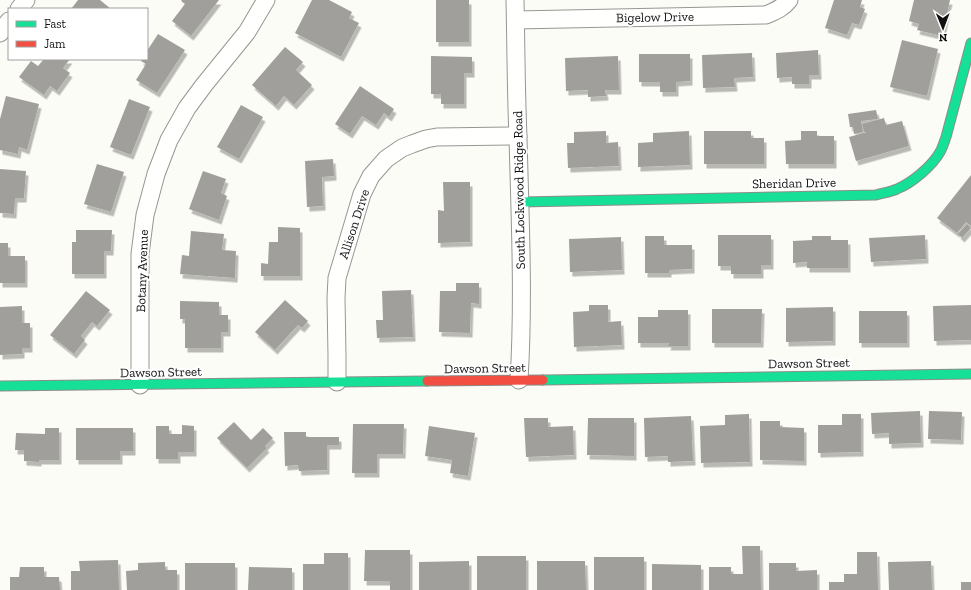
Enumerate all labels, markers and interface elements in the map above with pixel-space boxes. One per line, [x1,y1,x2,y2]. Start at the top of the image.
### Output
legend [8,8,148,60]
north arrow [923,8,963,48]
street label: Bigelow Drive [616,9,694,25]
text: Fast [44,17,67,31]
text: N [938,31,947,44]
text: Jam [44,37,66,51]
street label: South Lockwood Ridge Road [510,111,528,269]
street label: Sheridan Drive [752,175,836,191]
street label: Allison Drive [336,187,372,261]
street label: Botany Avenue [133,229,151,313]
street label: Dawson Street [768,355,850,371]
street label: Dawson Street [444,360,526,376]
street label: Dawson Street [120,364,202,380]

